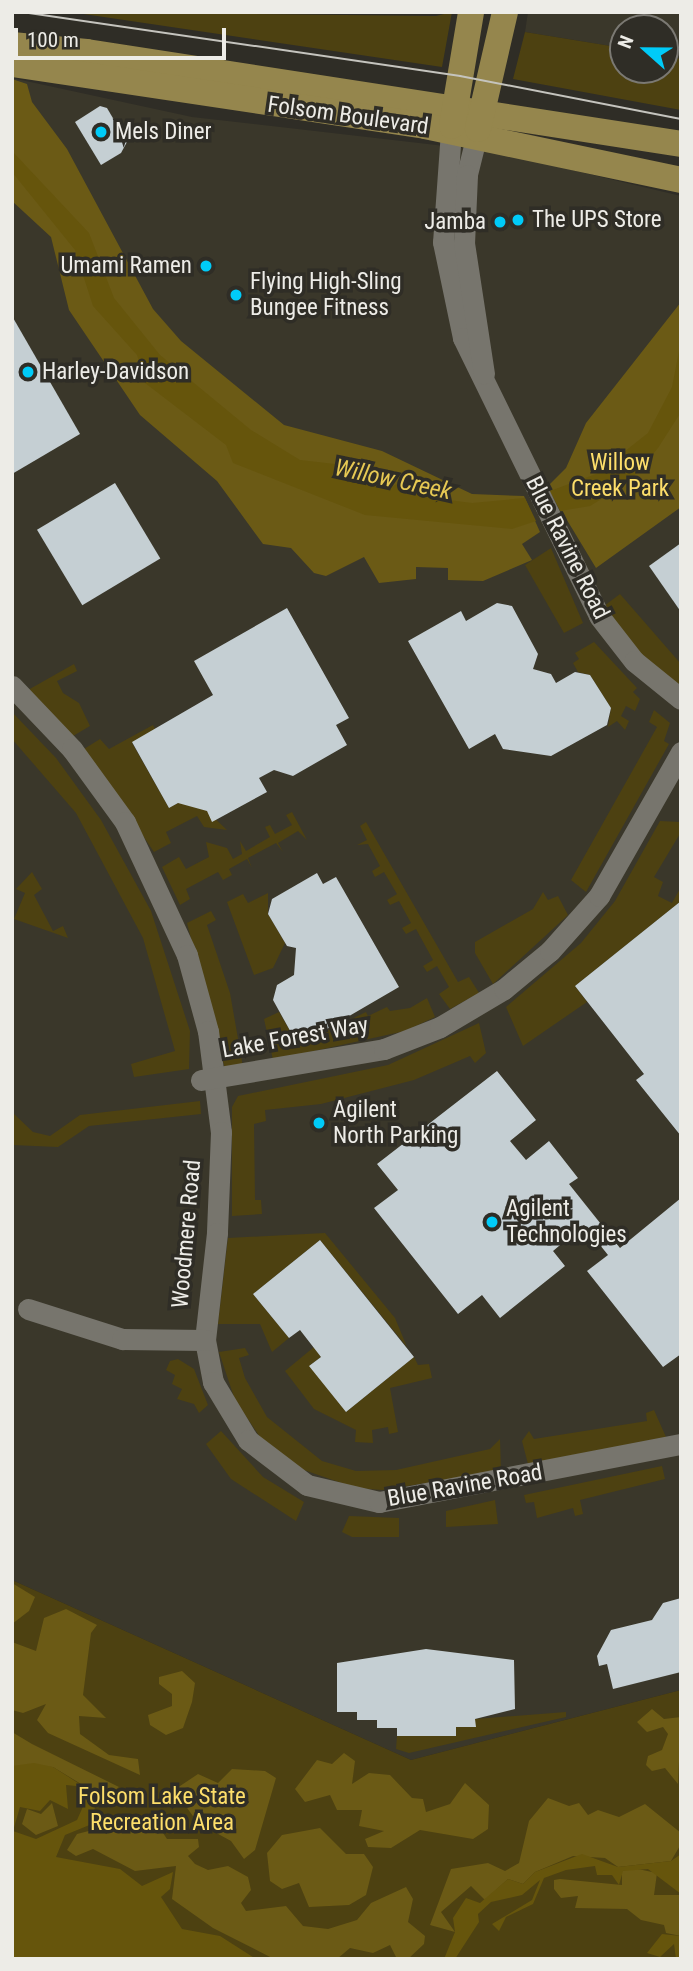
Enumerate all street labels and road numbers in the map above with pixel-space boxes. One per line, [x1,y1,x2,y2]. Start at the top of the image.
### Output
street label: Folsom Boulevard [266,91,430,141]
street label: Blue Ravine Road [519,472,615,624]
street label: Lake Forest Way [220,1012,370,1064]
street label: Woodmere Road [167,1159,207,1309]
street label: Blue Ravine Road [386,1459,544,1513]

